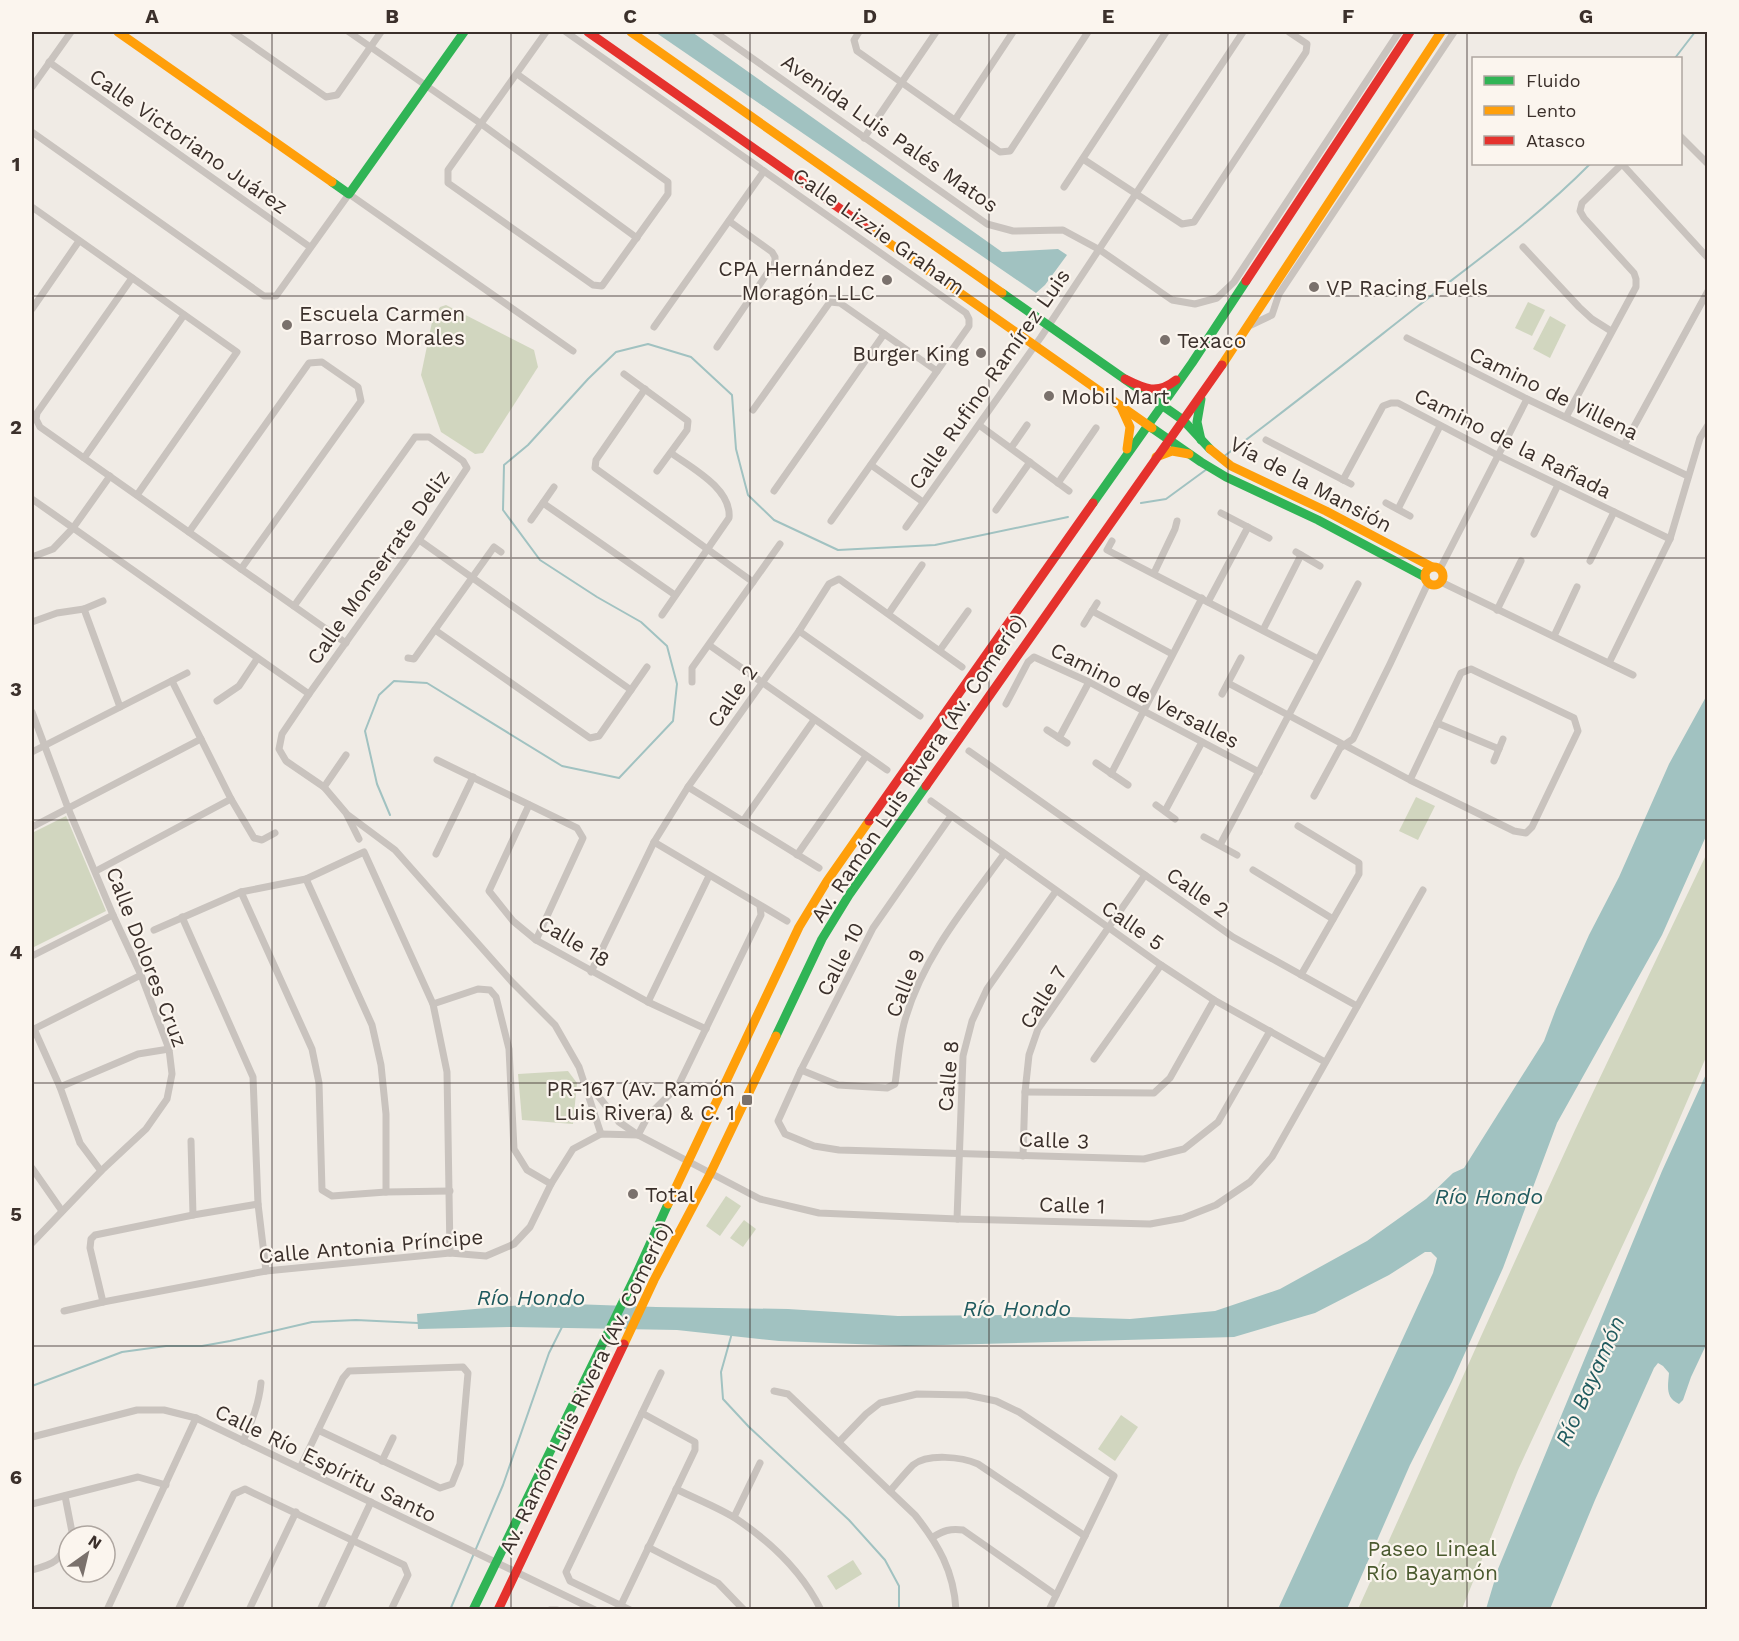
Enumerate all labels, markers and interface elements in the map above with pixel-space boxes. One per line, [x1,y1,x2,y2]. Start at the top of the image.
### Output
text: A [145,4,159,28]
text: B [385,4,399,28]
text: C [623,4,637,28]
text: D [863,4,877,28]
text: E [1102,4,1114,28]
text: F [1342,4,1354,28]
text: G [1579,4,1593,28]
street label: Avenida Luis Palés Matos [777,49,1003,217]
legend [1472,57,1682,165]
street label: Calle Victoriano Juárez [85,63,293,219]
text: Fluido [1526,70,1580,91]
text: Lento [1526,100,1576,121]
text: Atasco [1526,130,1585,151]
text: 1 [12,152,20,176]
street label: Calle Lizzie Graham [788,162,970,300]
place label: CPA Hernández Moragón LLC [718,256,875,305]
street label: Calle Rufino Ramírez Luis [903,264,1075,494]
marker: CPA Hernández Moragón LLC [880,273,894,287]
place label: VP Racing Fuels [1326,275,1488,300]
marker: VP Racing Fuels [1307,280,1321,294]
place label: Escuela Carmen Barroso Morales [299,301,465,350]
marker: Escuela Carmen Barroso Morales [280,318,294,332]
place label: Texaco [1177,328,1246,353]
marker: Texaco [1158,333,1172,347]
place label: Burger King [852,341,970,366]
street label: Camino de Villena [1465,341,1643,445]
marker: Burger King [974,346,988,360]
street label: Camino de la Rañada [1410,382,1616,504]
place label: Mobil Mart [1061,384,1170,409]
marker: Mobil Mart [1042,389,1056,403]
text: 2 [10,415,22,439]
street label: Vía de la Mansión [1226,431,1396,537]
street label: Calle Monserrate Deliz [301,465,455,669]
street label: Av. Ramón Luis Rivera (Av. Comerío) [805,609,1031,927]
street label: Camino de Versalles [1047,637,1243,753]
street label: Calle 2 [701,660,763,732]
text: 3 [10,677,22,701]
street label: Calle 2 [1162,861,1234,923]
street label: Calle Dolores Cruz [101,863,193,1051]
street label: Calle 5 [1097,894,1169,956]
street label: Calle 18 [534,910,614,972]
street label: Calle 10 [811,918,869,1000]
text: 4 [10,940,23,964]
street label: Calle 9 [880,945,930,1021]
street label: Calle 7 [1014,961,1072,1033]
street label: Calle 8 [932,1039,964,1113]
place label: PR-167 (Av. Ramón Luis Rivera) & C. 1 [547,1076,735,1125]
marker: PR-167 (Av. Ramón Luis Rivera) & C. 1 [740,1093,754,1107]
street label: Calle 3 [1018,1126,1090,1154]
place label: Total [645,1182,695,1207]
water label: Río Hondo [1435,1184,1543,1209]
marker: Total [626,1187,640,1201]
street label: Calle 1 [1038,1191,1106,1219]
text: 5 [10,1202,22,1226]
street label: Av. Ramón Luis Rivera (Av. Comerío) [493,1218,677,1558]
street label: Calle Antonia Príncipe [258,1224,484,1268]
water label: Río Hondo [477,1285,585,1310]
water label: Río Hondo [963,1296,1071,1321]
water label: Río Bayamón [1550,1312,1630,1450]
street label: Calle Río Espíritu Santo [211,1398,441,1528]
text: 6 [10,1465,22,1489]
north arrow [57,1524,117,1584]
text: N [85,1531,105,1553]
park label: Paseo Lineal Río Bayamón [1366,1536,1498,1585]

